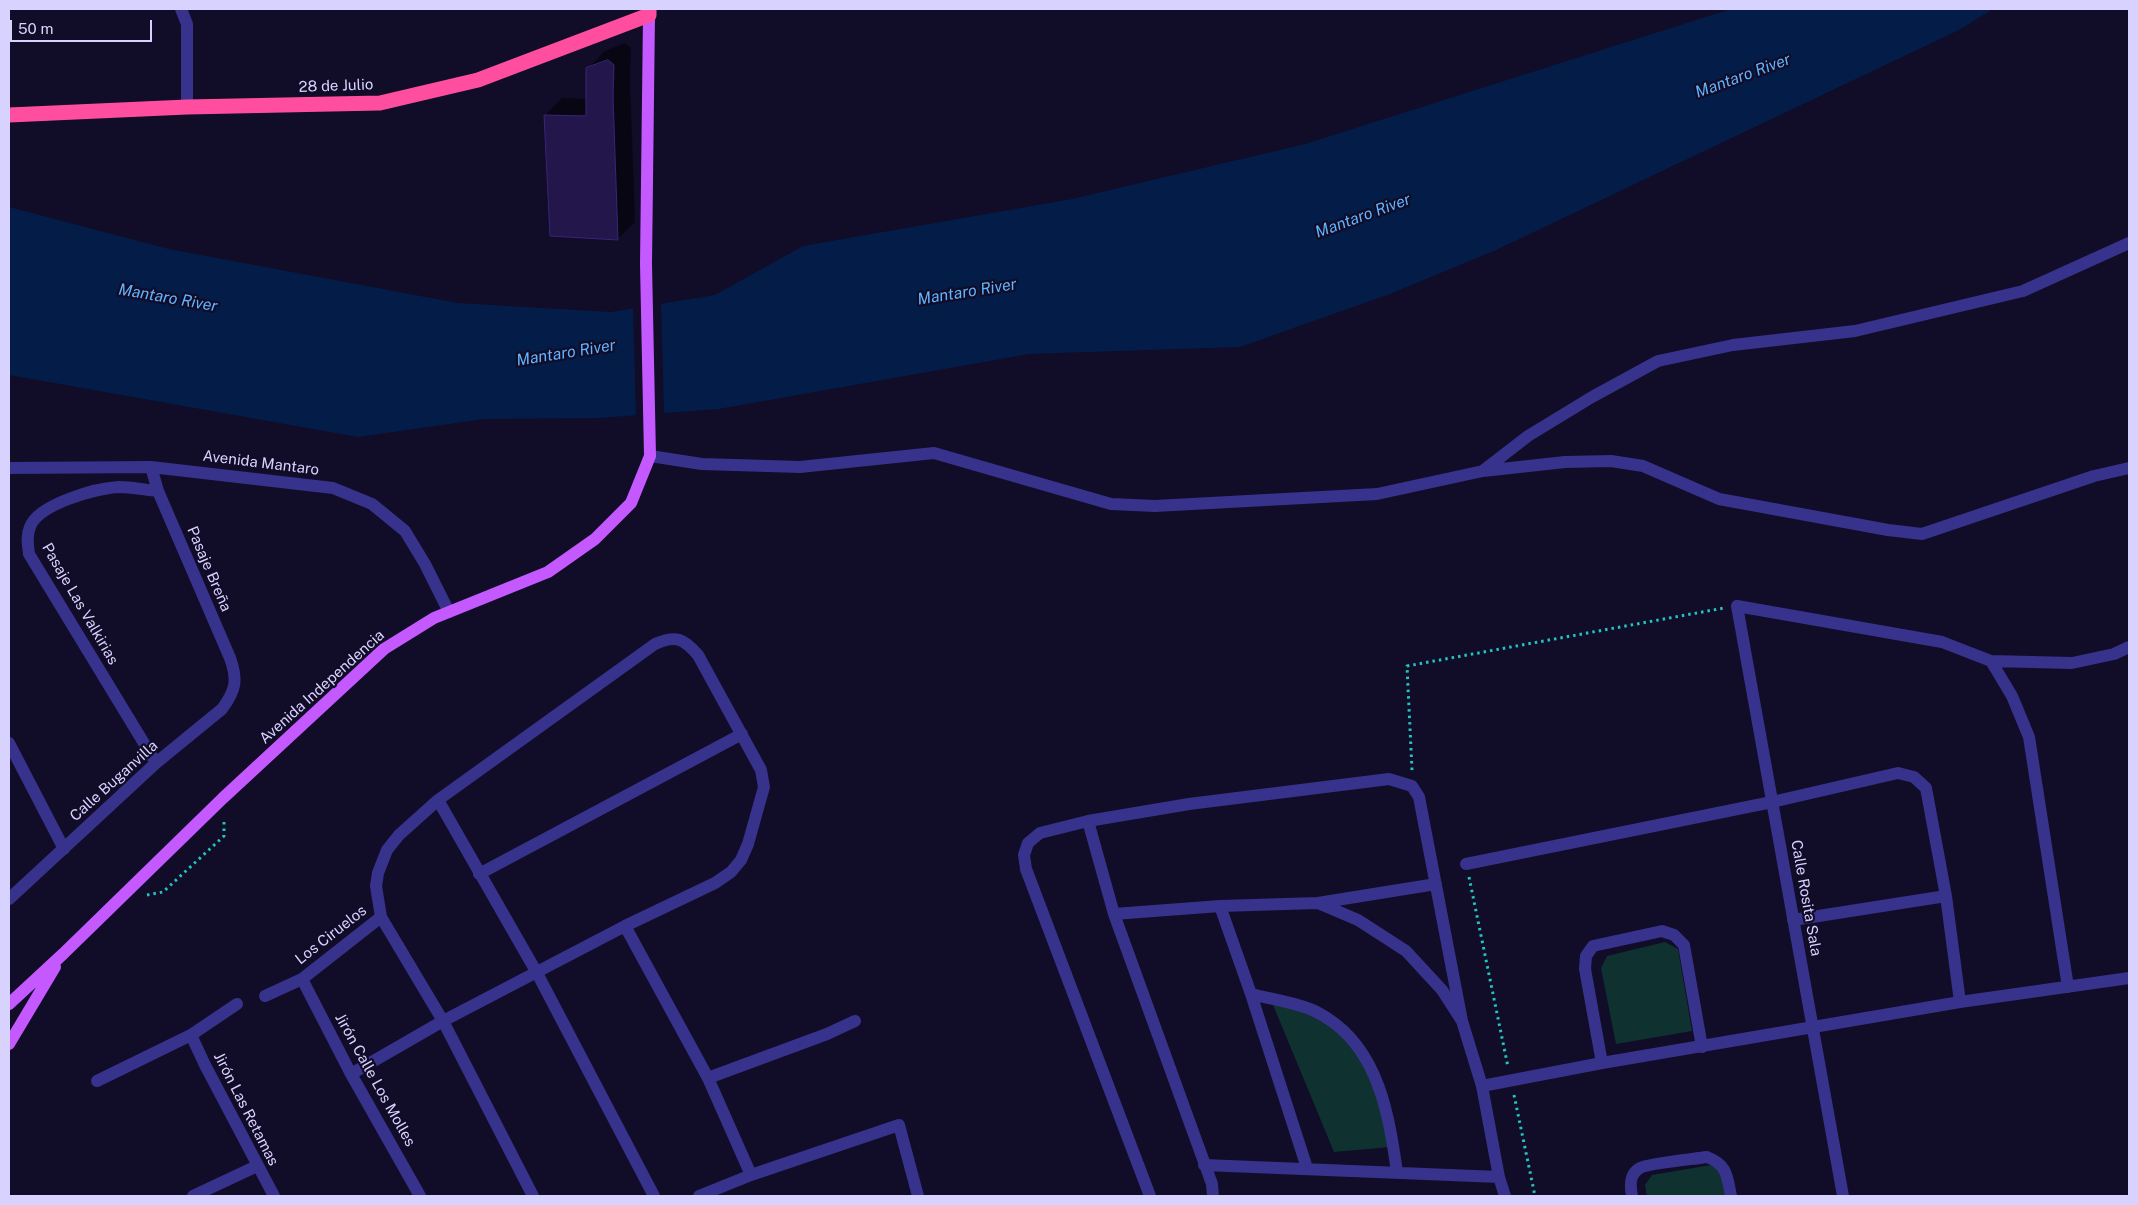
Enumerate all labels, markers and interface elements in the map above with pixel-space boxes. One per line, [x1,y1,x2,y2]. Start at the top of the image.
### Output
scale bar [12,10,155,42]
text: 50 m [18,20,53,37]
water label: Mantaro River [1693,50,1793,102]
street label: 28 de Julio [298,76,374,96]
water label: Mantaro River [1313,190,1413,242]
water label: Mantaro River [916,275,1018,309]
water label: Mantaro River [117,280,219,316]
water label: Mantaro River [515,336,617,370]
street label: Avenida Mantaro [202,447,320,479]
street label: Pasaje Breña [183,524,235,614]
street label: Pasaje Las Valkirias [38,540,122,668]
street label: Avenida Independencia [256,626,388,748]
street label: Calle Buganvilla [66,737,162,825]
street label: Calle Rosita Sala [1787,839,1825,957]
street label: Los Ciruelos [292,902,370,968]
street label: Jirón Calle Los Molles [331,1010,419,1150]
street label: Jirón Las Retamas [210,1049,282,1169]

